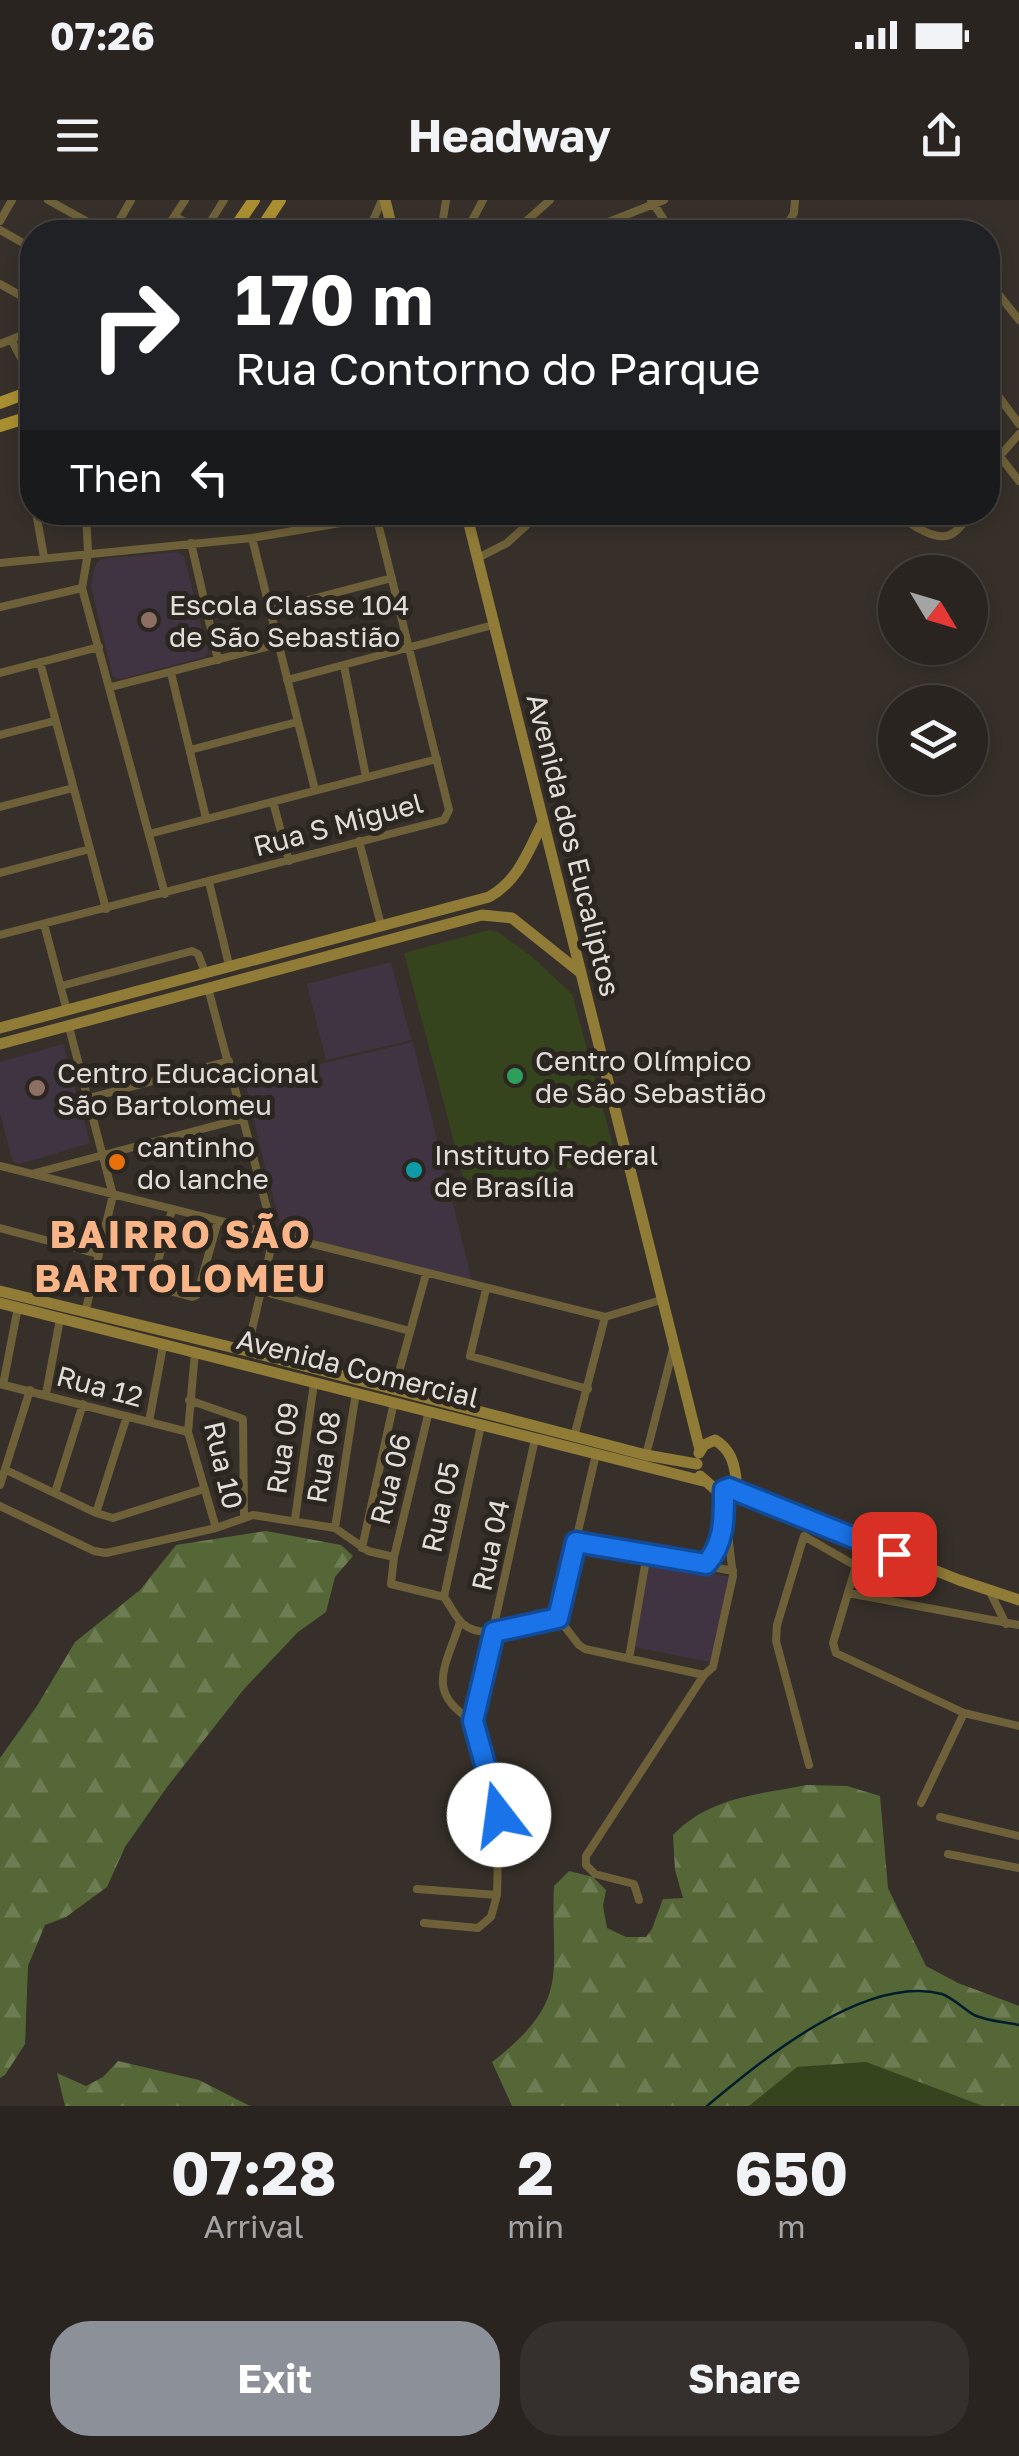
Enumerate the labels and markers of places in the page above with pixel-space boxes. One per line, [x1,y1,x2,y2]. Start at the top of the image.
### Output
place label: Escola Classe 104 de São Sebastião [169,588,410,653]
marker: Escola Classe 104 de São Sebastião [138,609,160,631]
place label: Centro Olímpico de São Sebastião [535,1044,766,1109]
place label: Centro Educacional São Bartolomeu [57,1056,318,1121]
marker: Centro Olímpico de São Sebastião [504,1065,526,1087]
marker: Centro Educacional São Bartolomeu [26,1077,48,1099]
place label: cantinho do lanche [137,1130,269,1195]
place label: Instituto Federal de Brasília [434,1138,658,1203]
marker: cantinho do lanche [106,1151,128,1173]
marker: Instituto Federal de Brasília [403,1159,425,1181]
pin [852,1512,937,1597]

